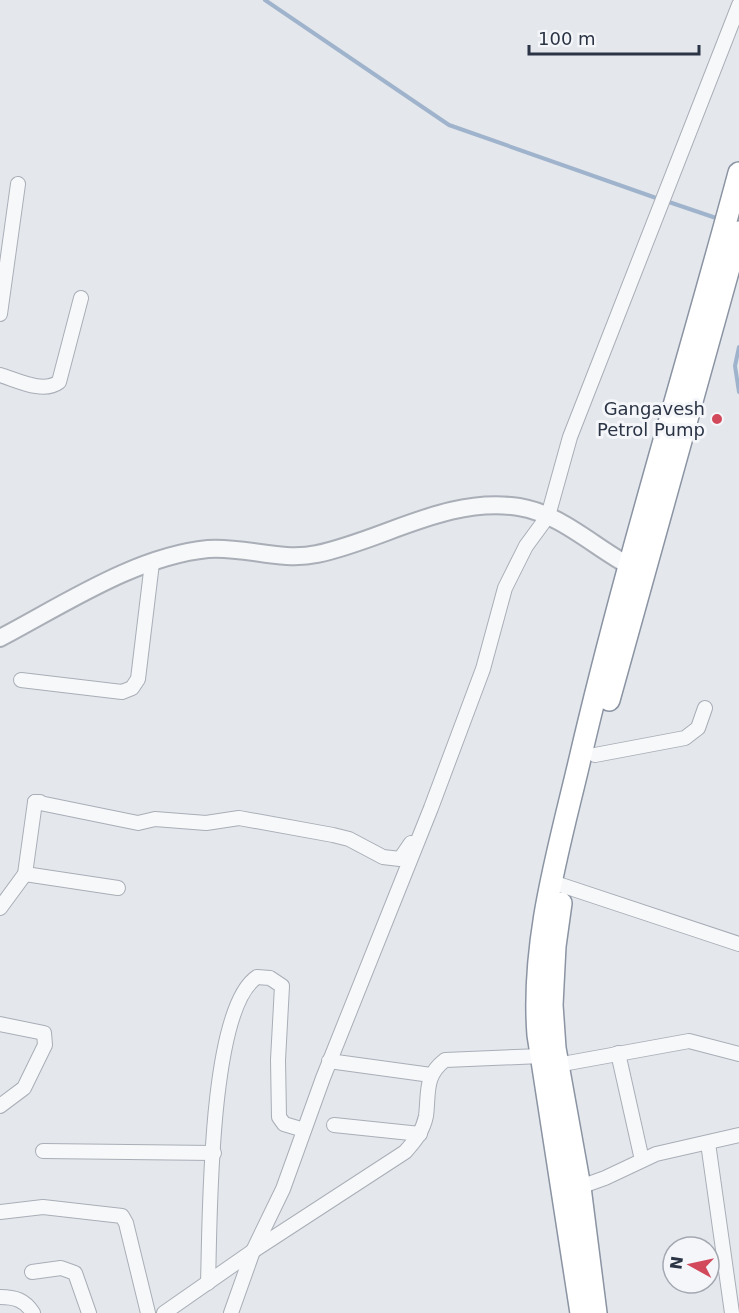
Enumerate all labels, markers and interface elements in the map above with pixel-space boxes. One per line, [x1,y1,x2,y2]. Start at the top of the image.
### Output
scale bar [529,18,698,56]
text: 100 m [538,28,596,49]
place label: Gangavesh Petrol Pump [597,398,705,440]
marker: Gangavesh Petrol Pump [710,412,724,426]
north arrow [661,1235,721,1295]
text: N [666,1255,687,1271]

